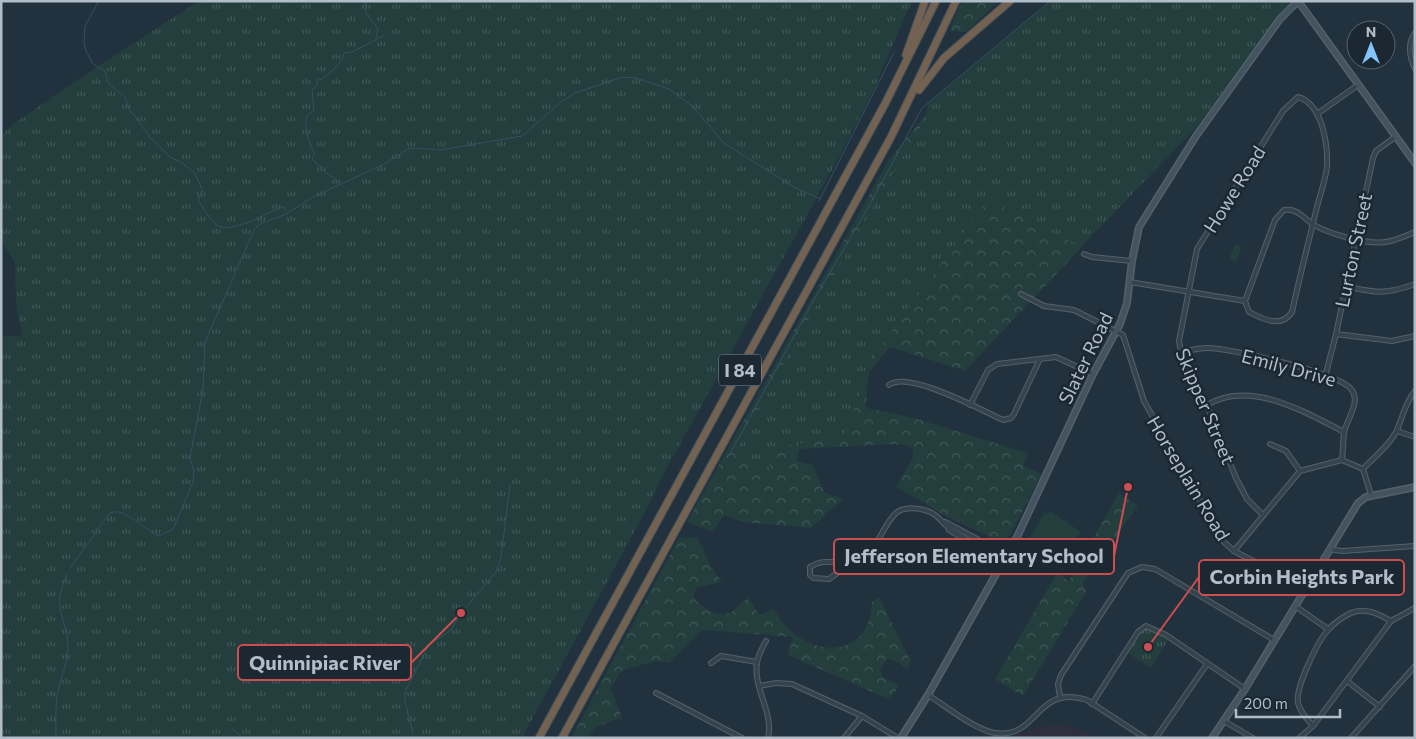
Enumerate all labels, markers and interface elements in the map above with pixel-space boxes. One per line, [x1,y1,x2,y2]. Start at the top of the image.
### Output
north arrow [1346,20,1396,70]
text: N [1366,23,1376,40]
street label: Howe Road [1198,141,1270,237]
street label: Lurton Street [1330,191,1376,309]
street label: Slater Road [1053,308,1117,408]
street label: Emily Drive [1239,343,1339,391]
street label: Skipper Street [1171,345,1241,468]
road number: I 84 [719,354,761,386]
street label: Horseplain Road [1143,412,1235,544]
callout: Jefferson Elementary School [834,539,1114,574]
text: Jefferson Elementary School [844,543,1104,567]
callout: Corbin Heights Park [1199,560,1404,595]
text: Corbin Heights Park [1209,564,1395,588]
callout: Quinnipiac River [238,645,411,680]
text: Quinnipiac River [249,650,401,674]
scale bar [1236,686,1340,718]
text: 200 m [1244,694,1288,712]

